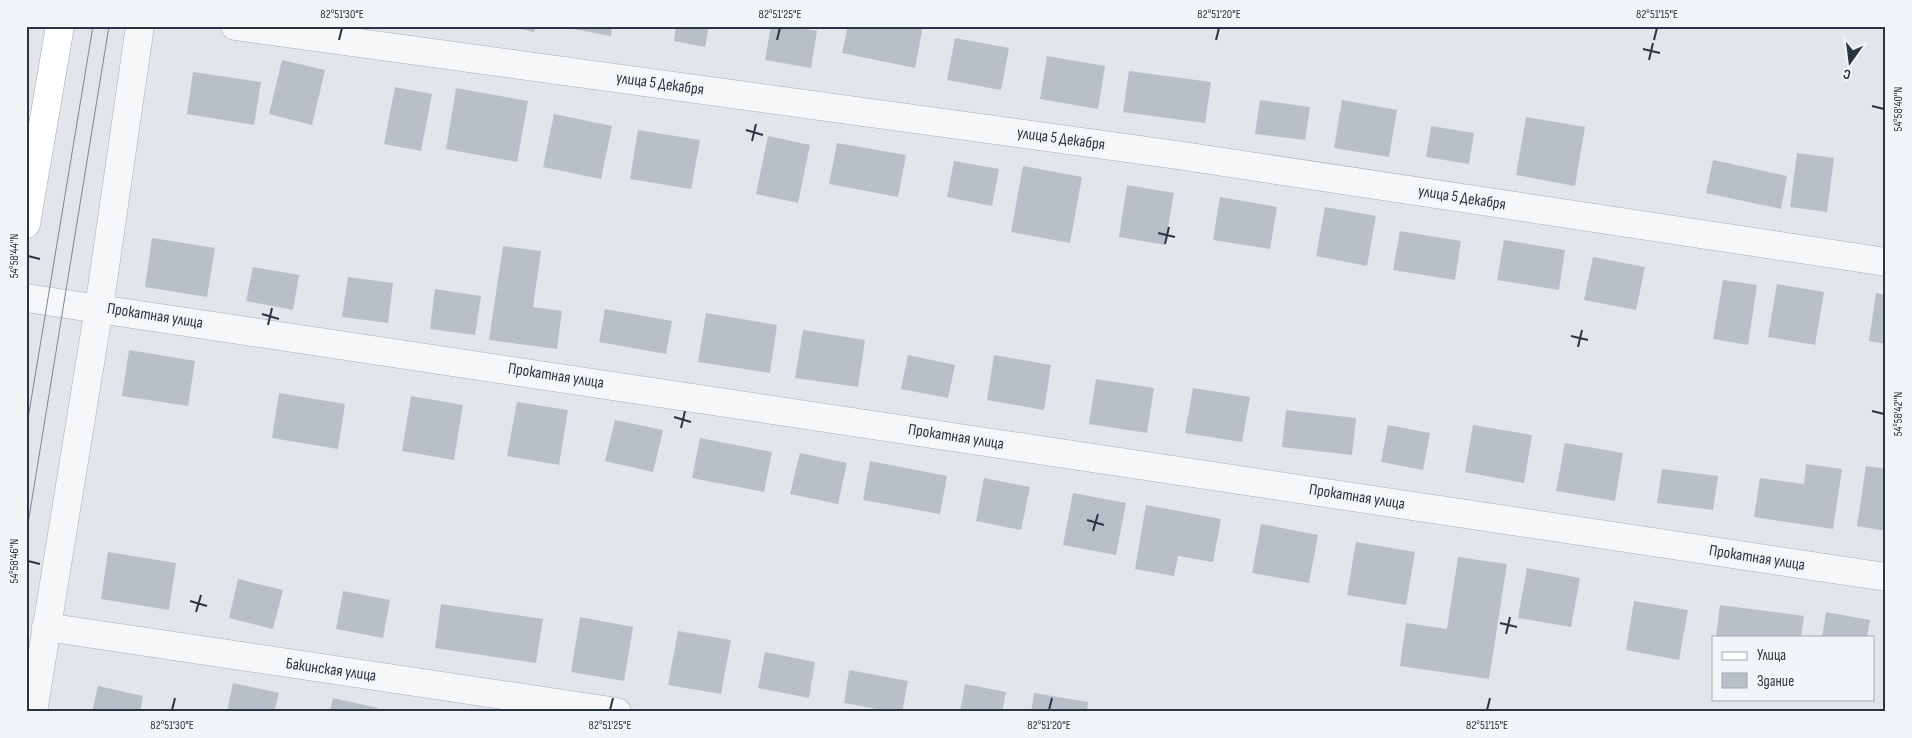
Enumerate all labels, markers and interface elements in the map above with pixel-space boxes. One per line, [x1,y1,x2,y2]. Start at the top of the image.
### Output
text: 82°51'30"E [320,7,364,22]
text: 82°51'25"E [759,7,801,22]
text: 82°51'20"E [1197,7,1241,22]
text: 82°51'15"E [1636,7,1678,22]
north arrow [1824,38,1874,88]
text: С [1841,65,1853,83]
street label: улица 5 Декабря [615,68,705,100]
text: 54°58'40"N [1891,87,1906,131]
street label: улица 5 Декабря [1016,123,1106,155]
street label: улица 5 Декабря [1417,182,1507,214]
text: 54°58'44"N [7,234,22,278]
street label: Прокатная улица [106,299,204,333]
street label: Прокатная улица [507,359,605,393]
text: 54°58'42"N [1891,392,1906,436]
street label: Прокатная улица [907,420,1005,454]
street label: Прокатная улица [1308,480,1406,514]
text: 54°58'46"N [7,539,22,583]
street label: Прокатная улица [1708,541,1806,575]
legend [1712,636,1874,700]
text: Улица [1757,646,1786,665]
street label: Бакинская улица [285,654,377,686]
text: Здание [1757,672,1794,691]
text: 82°51'30"E [150,718,194,733]
text: 82°51'25"E [589,718,631,733]
text: 82°51'20"E [1027,718,1071,733]
text: 82°51'15"E [1466,718,1508,733]

